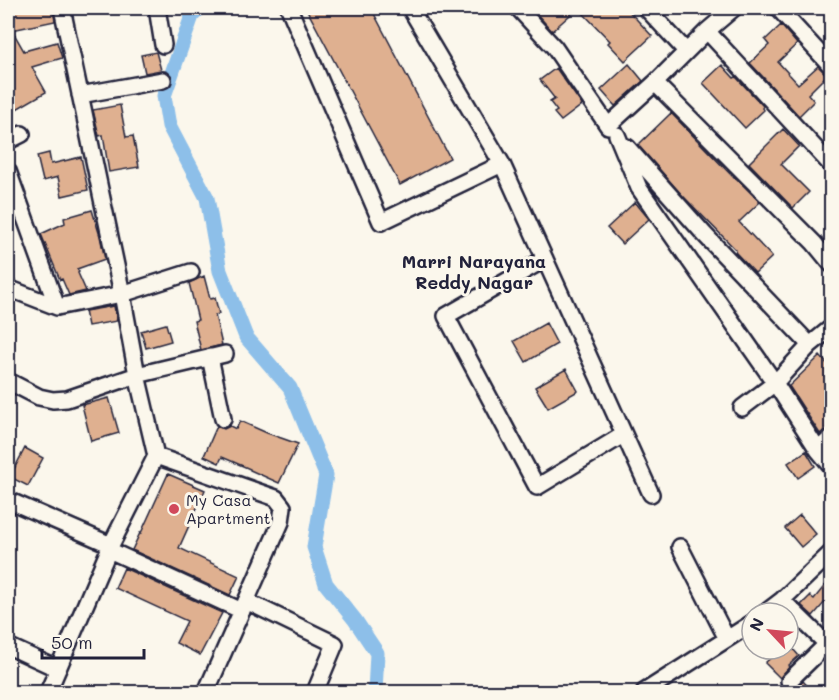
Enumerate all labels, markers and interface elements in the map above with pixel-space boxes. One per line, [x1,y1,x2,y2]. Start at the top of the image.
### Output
district label: Marri Narayana Reddy Nagar [402,249,546,294]
place label: My Casa Apartment [186,489,271,528]
marker: My Casa Apartment [167,502,181,516]
north arrow [740,601,800,661]
text: N [744,614,768,634]
scale bar [42,622,144,660]
text: 50 m [51,630,93,654]

